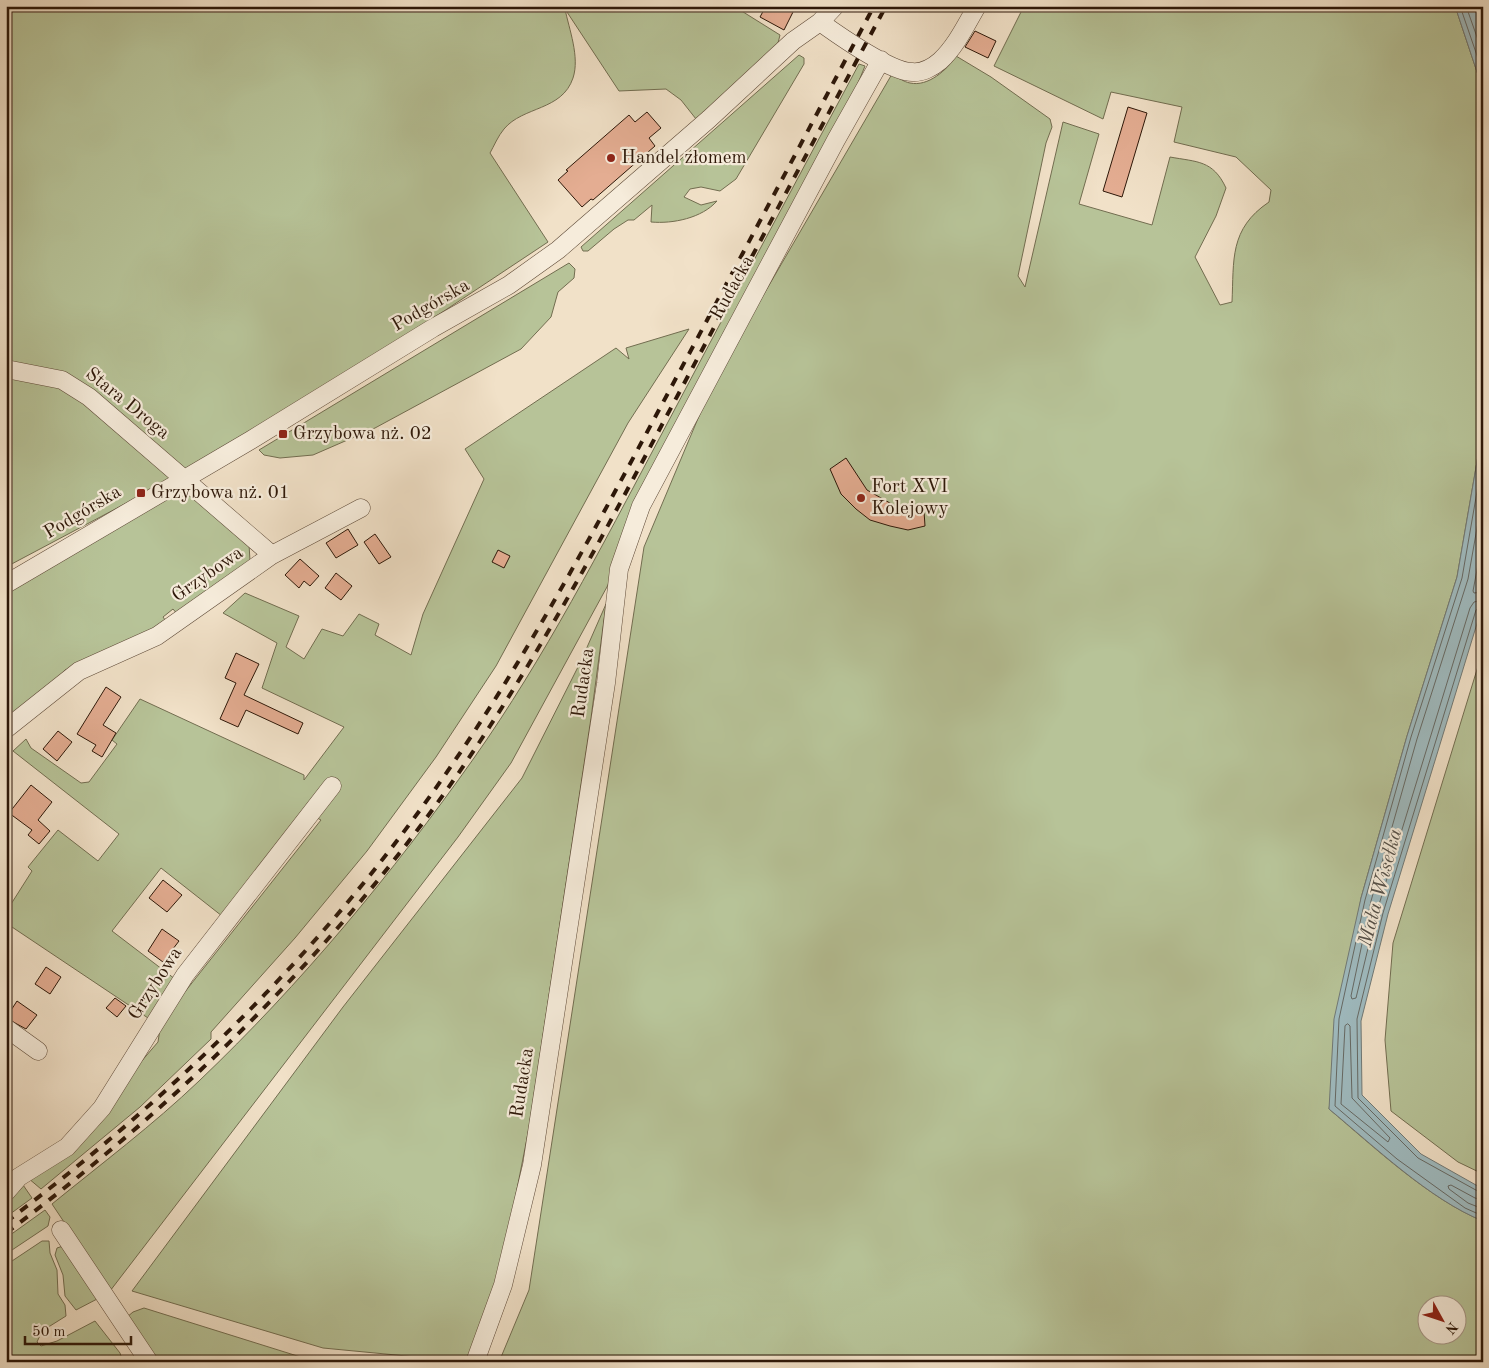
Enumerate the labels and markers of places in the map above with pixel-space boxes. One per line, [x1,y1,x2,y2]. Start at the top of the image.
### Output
place label: Handel złomem [621,149,747,168]
marker: Handel złomem [605,152,617,164]
place label: Grzybowa nż. 02 [293,425,432,444]
marker: Grzybowa nż. 02 [277,428,289,440]
place label: Fort XVI Kolejowy [871,478,949,519]
place label: Grzybowa nż. 01 [151,484,290,503]
marker: Grzybowa nż. 01 [135,487,147,499]
marker: Fort XVI Kolejowy [855,492,867,504]

